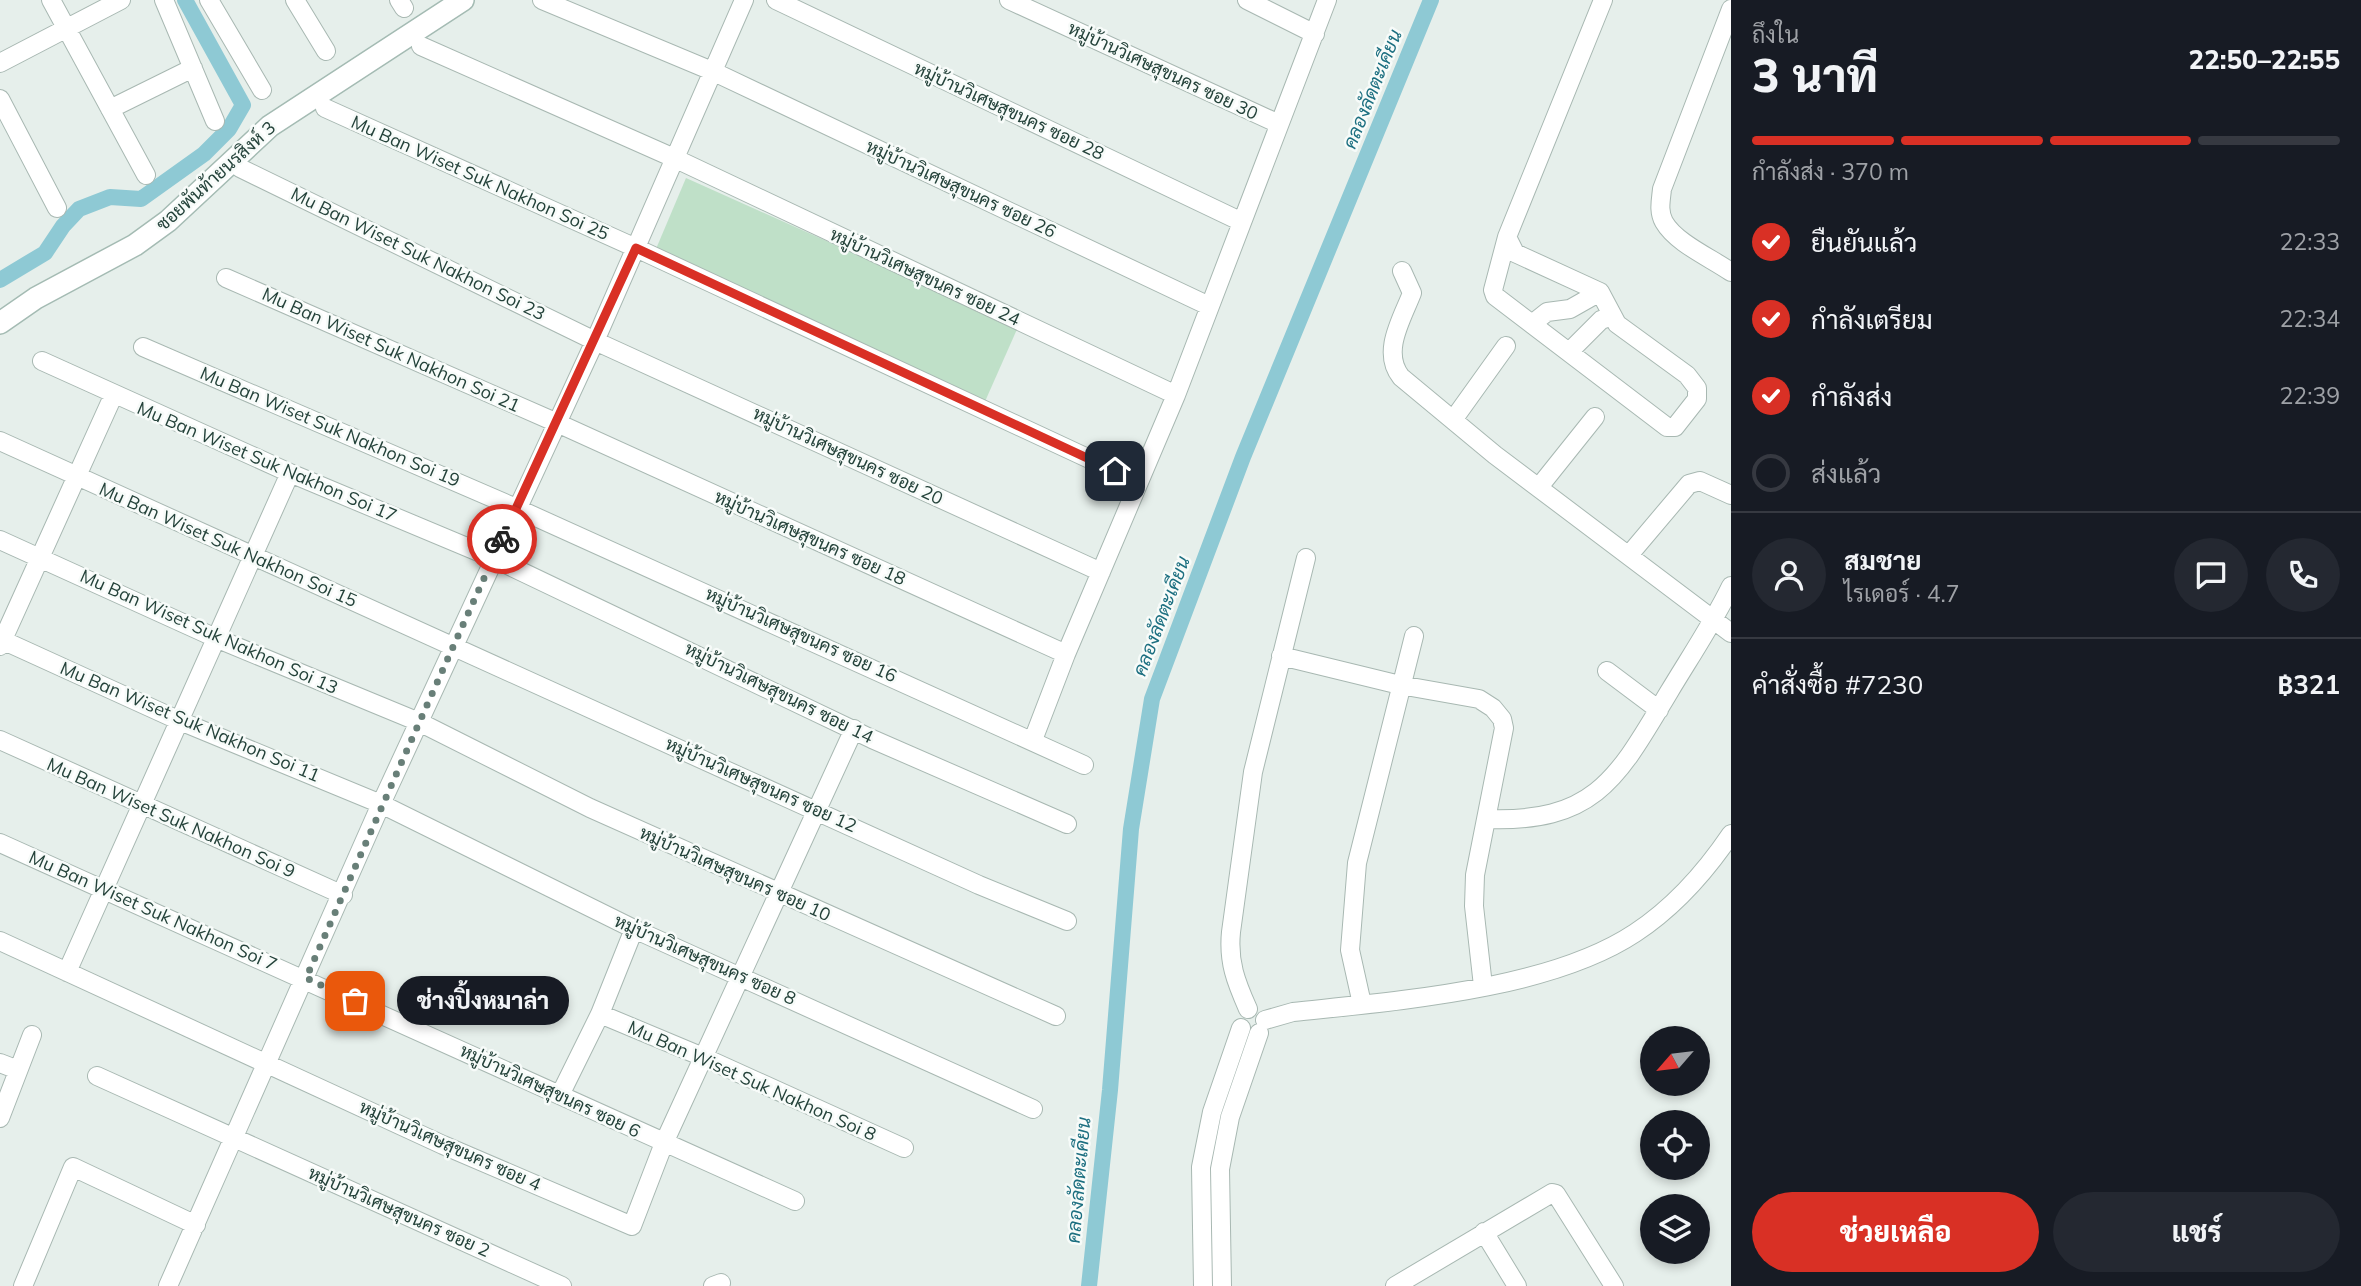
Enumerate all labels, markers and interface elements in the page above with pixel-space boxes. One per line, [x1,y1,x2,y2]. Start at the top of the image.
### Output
street label: หมู่บ้านวิเศษสุขนคร ซอย 30 [1064,16,1262,127]
text: ถึงใน [1752,20,1799,49]
water label: คลองลัดตะเคียน [1337,26,1407,152]
text: 22:50–22:55 [2189,43,2340,76]
text: 3 นาที [1752,46,1878,104]
street label: หมู่บ้านวิเศษสุขนคร ซอย 28 [910,56,1108,167]
street label: Mu Ban Wiset Suk Nakhon Soi 25 [348,110,613,245]
street label: ซอยพันท้ายนรสิงห์ 3 [150,115,280,235]
street label: หมู่บ้านวิเศษสุขนคร ซอย 26 [862,134,1060,245]
text: กำลังส่ง · 370 m [1752,157,1909,186]
street label: Mu Ban Wiset Suk Nakhon Soi 23 [287,182,549,325]
street label: หมู่บ้านวิเศษสุขนคร ซอย 24 [826,222,1024,333]
icon: check [1752,223,1790,261]
text: ยืนยันแล้ว [1811,226,1917,259]
text: 22:33 [2280,227,2340,256]
street label: Mu Ban Wiset Suk Nakhon Soi 21 [259,282,524,417]
icon: check [1752,300,1790,338]
text: กำลังเตรียม [1811,303,1933,336]
text: 22:34 [2280,304,2340,333]
street label: Mu Ban Wiset Suk Nakhon Soi 19 [197,361,464,492]
icon: check [1752,377,1790,415]
text: กำลังส่ง [1811,380,1892,413]
text: 22:39 [2280,381,2340,410]
street label: Mu Ban Wiset Suk Nakhon Soi 17 [134,396,401,527]
street label: หมู่บ้านวิเศษสุขนคร ซอย 20 [749,401,947,512]
pin [1085,441,1145,501]
icon: home [1096,452,1134,490]
text: ส่งแล้ว [1811,457,1881,490]
street label: Mu Ban Wiset Suk Nakhon Soi 15 [96,477,361,612]
street label: หมู่บ้านวิเศษสุขนคร ซอย 18 [710,485,910,592]
courier [467,504,537,574]
icon: bike [483,520,521,558]
button: person [1752,538,1826,612]
button: chat [2174,538,2248,612]
button: phone [2266,538,2340,612]
text: สมชาย [1844,544,1921,577]
water label: คลองลัดตะเคียน [1127,553,1195,679]
street label: Mu Ban Wiset Suk Nakhon Soi 13 [77,564,342,699]
text: ไรเดอร์ · 4.7 [1844,579,1960,608]
street label: หมู่บ้านวิเศษสุขนคร ซอย 16 [701,582,901,689]
street label: หมู่บ้านวิเศษสุขนคร ซอย 14 [680,637,878,750]
street label: Mu Ban Wiset Suk Nakhon Soi 11 [57,656,324,787]
text: คำสั่งซื้อ #7230 [1752,668,1923,701]
text: ฿321 [2278,668,2340,701]
street label: หมู่บ้านวิเศษสุขนคร ซอย 12 [661,732,861,839]
street label: Mu Ban Wiset Suk Nakhon Soi 9 [44,752,299,883]
street label: หมู่บ้านวิเศษสุขนคร ซอย 10 [635,821,835,928]
street label: Mu Ban Wiset Suk Nakhon Soi 7 [26,845,281,976]
street label: หมู่บ้านวิเศษสุขนคร ซอย 8 [610,909,800,1012]
pin [325,971,385,1031]
callout: ช่างปิ้งหมาล่า [397,976,568,1026]
icon: bag [336,982,374,1020]
text: ช่างปิ้งหมาล่า [417,986,549,1015]
street label: Mu Ban Wiset Suk Nakhon Soi 8 [625,1015,880,1146]
north arrow [1640,1026,1710,1096]
map controls [1640,1026,1710,1264]
street label: หมู่บ้านวิเศษสุขนคร ซอย 6 [455,1039,644,1144]
street label: หมู่บ้านวิเศษสุขนคร ซอย 4 [355,1095,545,1198]
button: locate [1640,1110,1710,1180]
water label: คลองลัดตะเคียน [1061,1116,1095,1244]
street label: หมู่บ้านวิเศษสุขนคร ซอย 2 [304,1161,494,1264]
button: ช่วยเหลือ [1752,1192,2039,1272]
button: แชร์ [2053,1192,2340,1272]
button: layers [1640,1194,1710,1264]

